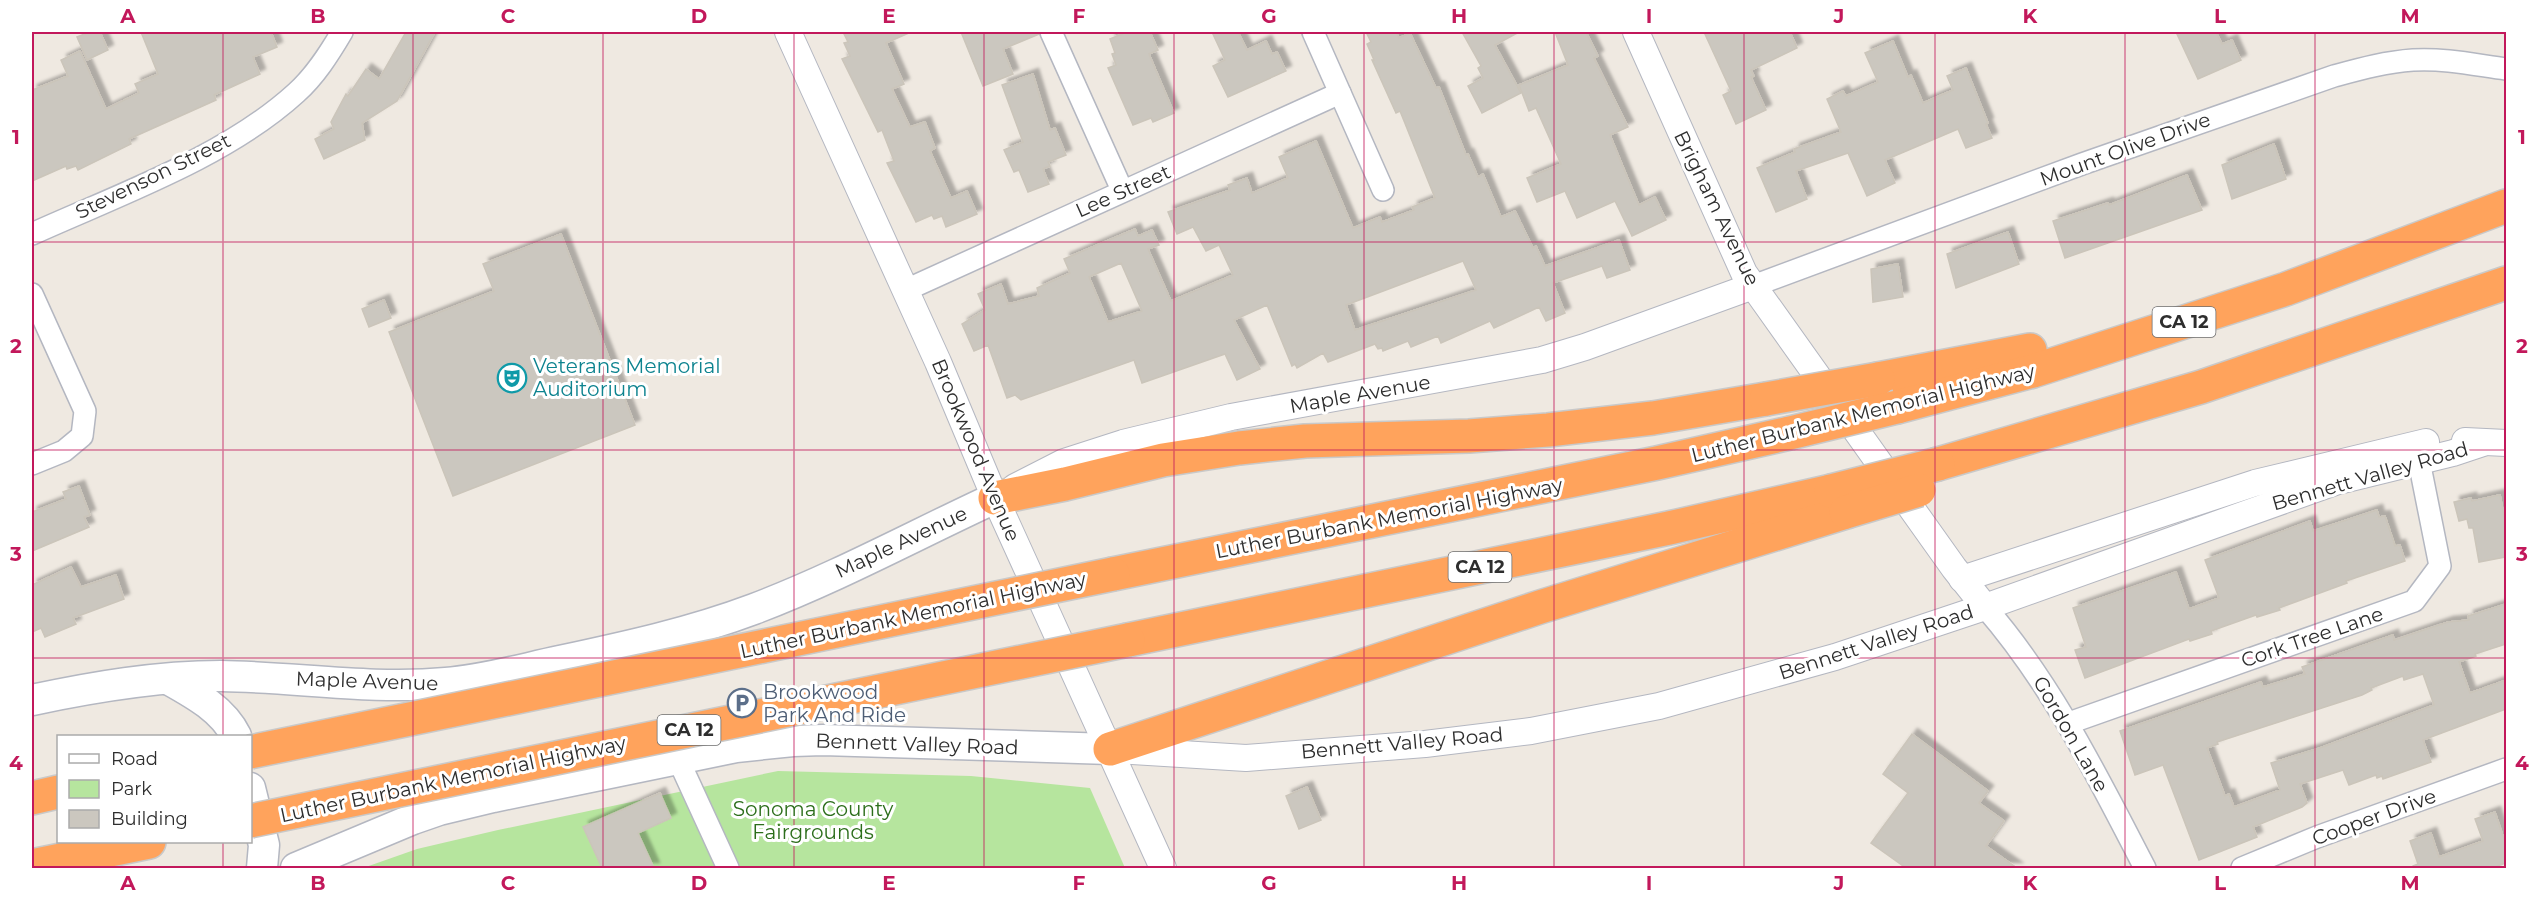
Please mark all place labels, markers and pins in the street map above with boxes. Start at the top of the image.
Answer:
place label: Veterans Memorial Auditorium [533,354,721,401]
theatre icon: Veterans Memorial Auditorium [496,362,528,394]
place label: Brookwood Park And Ride [763,680,906,727]
parking icon: Brookwood Park And Ride [726,687,758,719]

